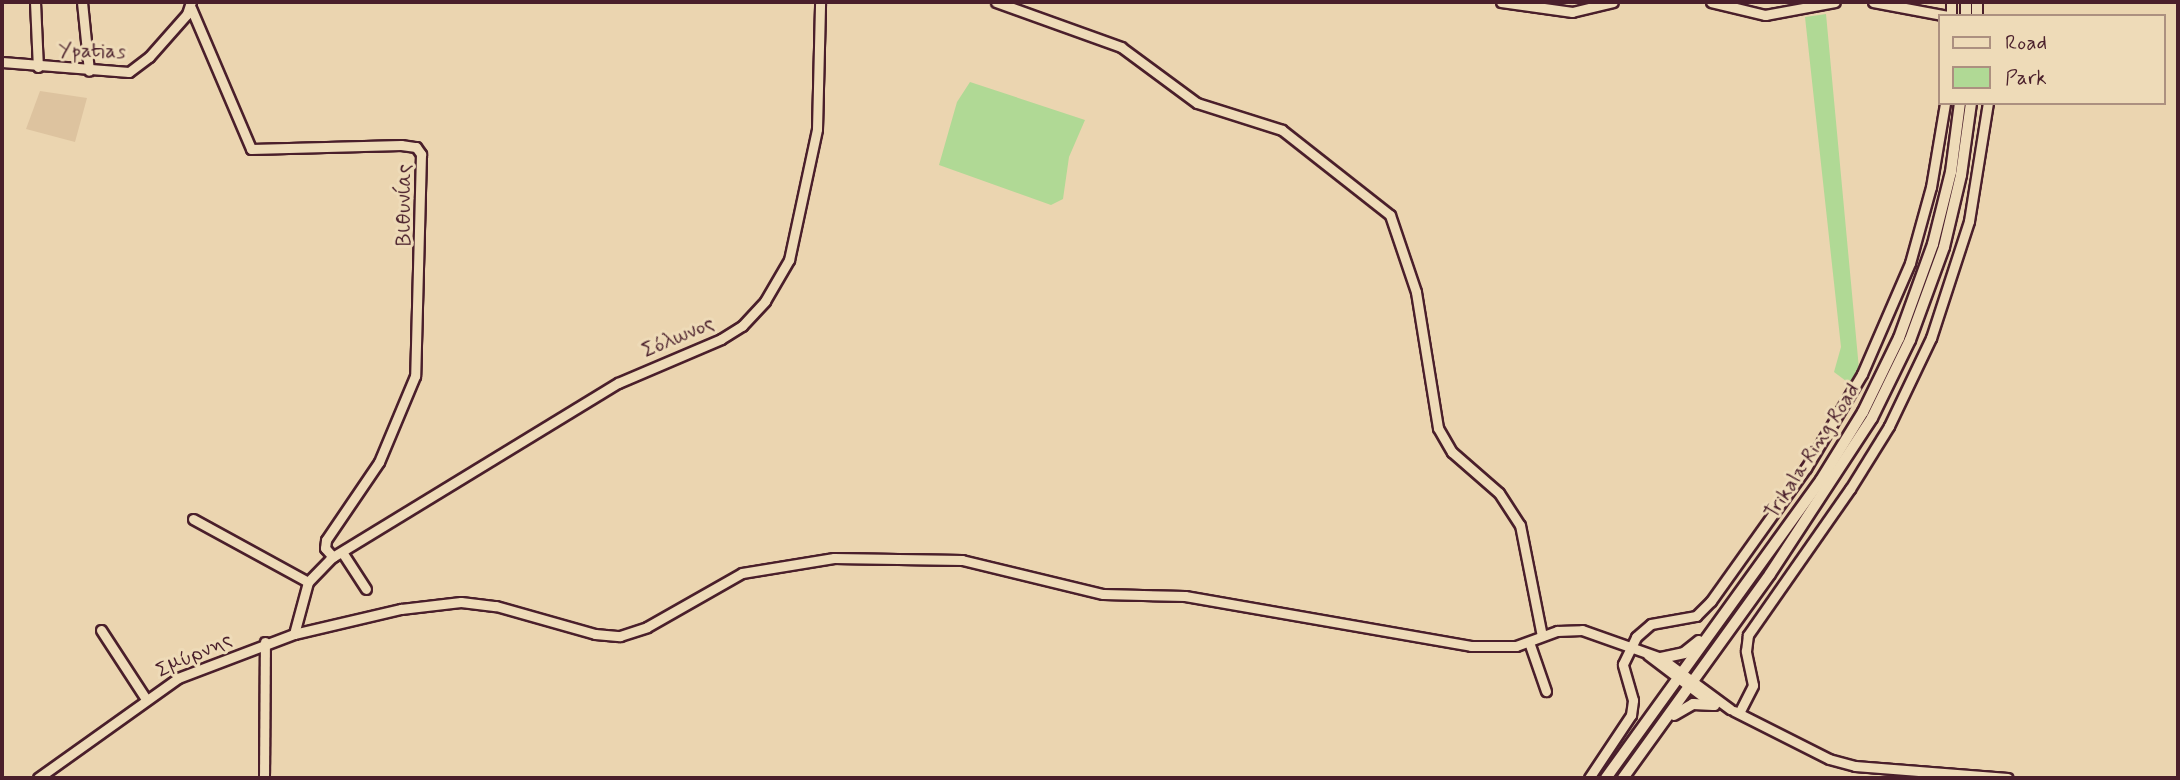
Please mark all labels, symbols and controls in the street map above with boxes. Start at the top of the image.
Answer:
legend [1938,14,2166,105]
text: Road [2005,29,2047,57]
street label: Ypatias [58,38,126,64]
text: Park [2005,64,2047,92]
street label: Βιθυνίας [391,164,417,246]
street label: Σόλωνος [638,311,718,363]
street label: Trikala Ring Road [1760,380,1864,522]
street label: Σμύρνης [152,627,236,683]

